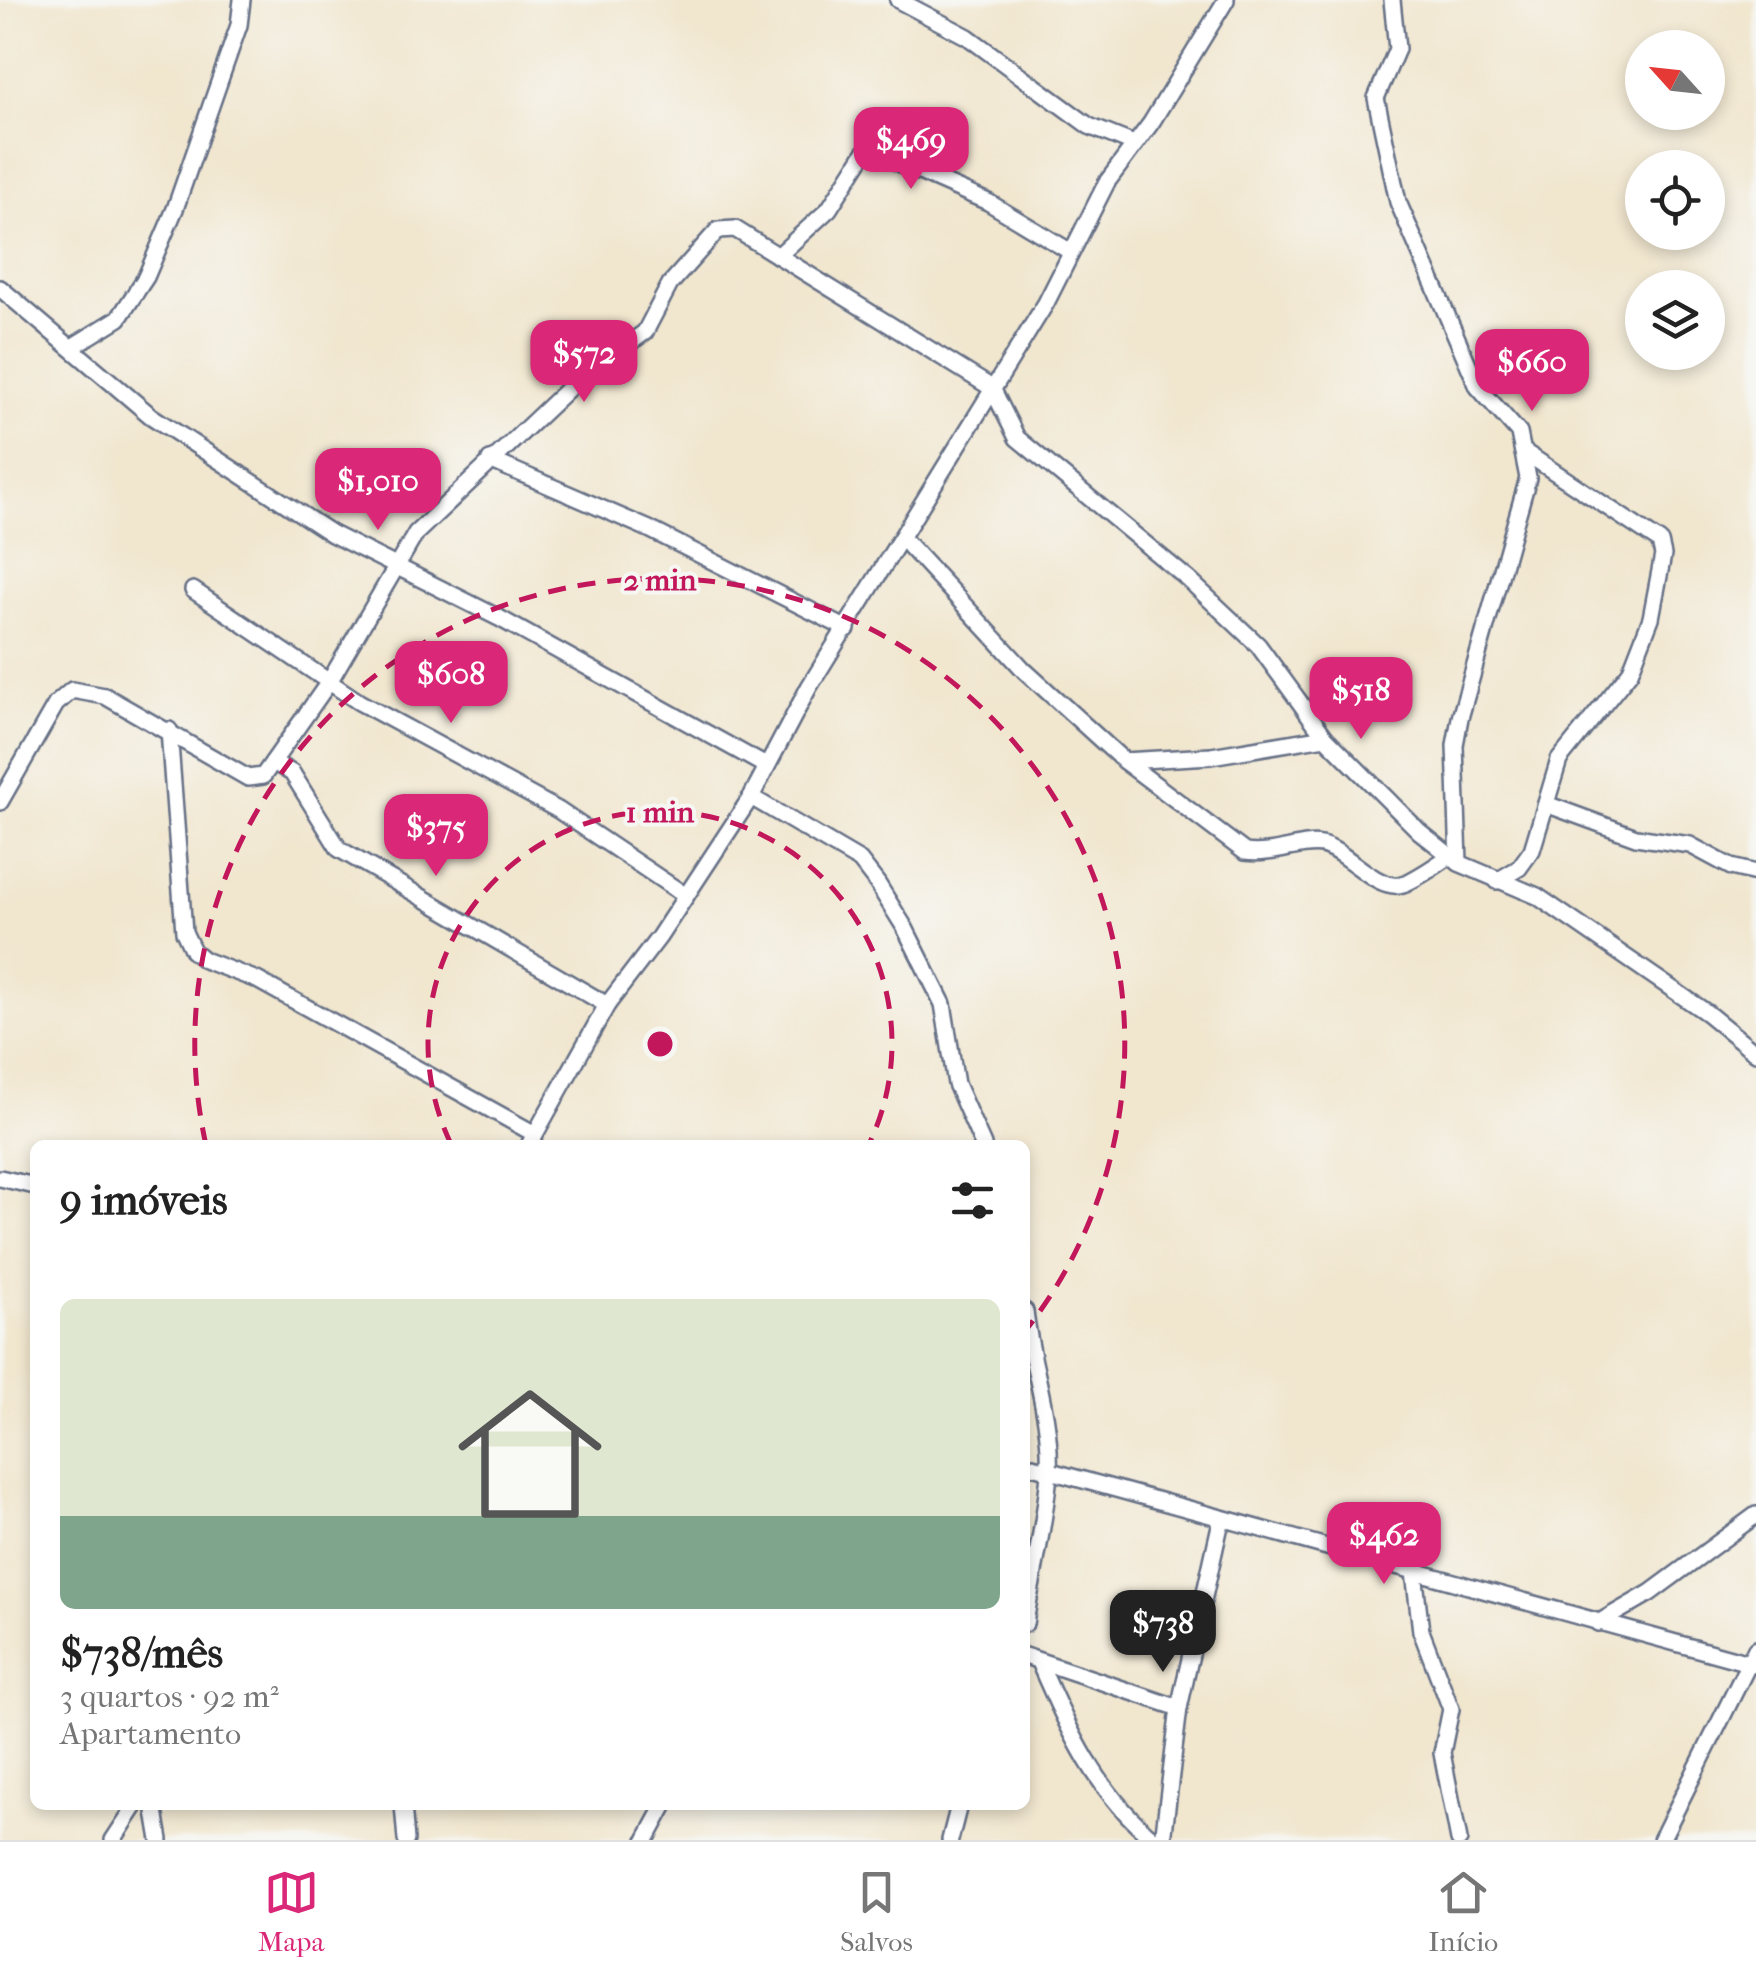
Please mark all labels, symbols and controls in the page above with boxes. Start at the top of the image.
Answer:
north arrow [1625,30,1725,130]
map controls [1625,30,1725,370]
pin: $469 [852,107,970,192]
text: $469 [876,121,946,158]
button: locate [1625,150,1725,250]
button: layers [1625,270,1725,370]
pin: $572 [525,320,643,405]
pin: $660 [1473,329,1591,414]
text: $572 [552,334,616,371]
text: $660 [1497,343,1567,380]
pin: $1,010 [297,448,459,533]
text: $1,010 [337,462,419,499]
text: 2 min [623,563,697,598]
pin: $608 [392,641,510,726]
text: $608 [417,655,485,692]
pin: $518 [1302,657,1420,742]
text: $518 [1332,671,1390,708]
pin: $375 [377,794,495,879]
text: 1 min [626,795,695,830]
text: $375 [406,808,466,845]
centre of rings [642,1026,678,1062]
icon: filters [945,1173,1000,1228]
text: 9 imóveis [60,1176,228,1225]
icon: home [440,1364,620,1544]
pin: $462 [1325,1502,1443,1587]
text: $462 [1349,1516,1419,1553]
pin: $738 [1104,1590,1222,1675]
text: $738 [1132,1604,1194,1641]
text: $738/mês [60,1629,223,1678]
text: 3 quartos · 92 m² [60,1678,279,1715]
text: Apartamento [60,1715,241,1752]
tab: Mapa [258,1865,324,1958]
tab: Salvos [840,1865,913,1958]
tab: Início [1428,1865,1498,1958]

